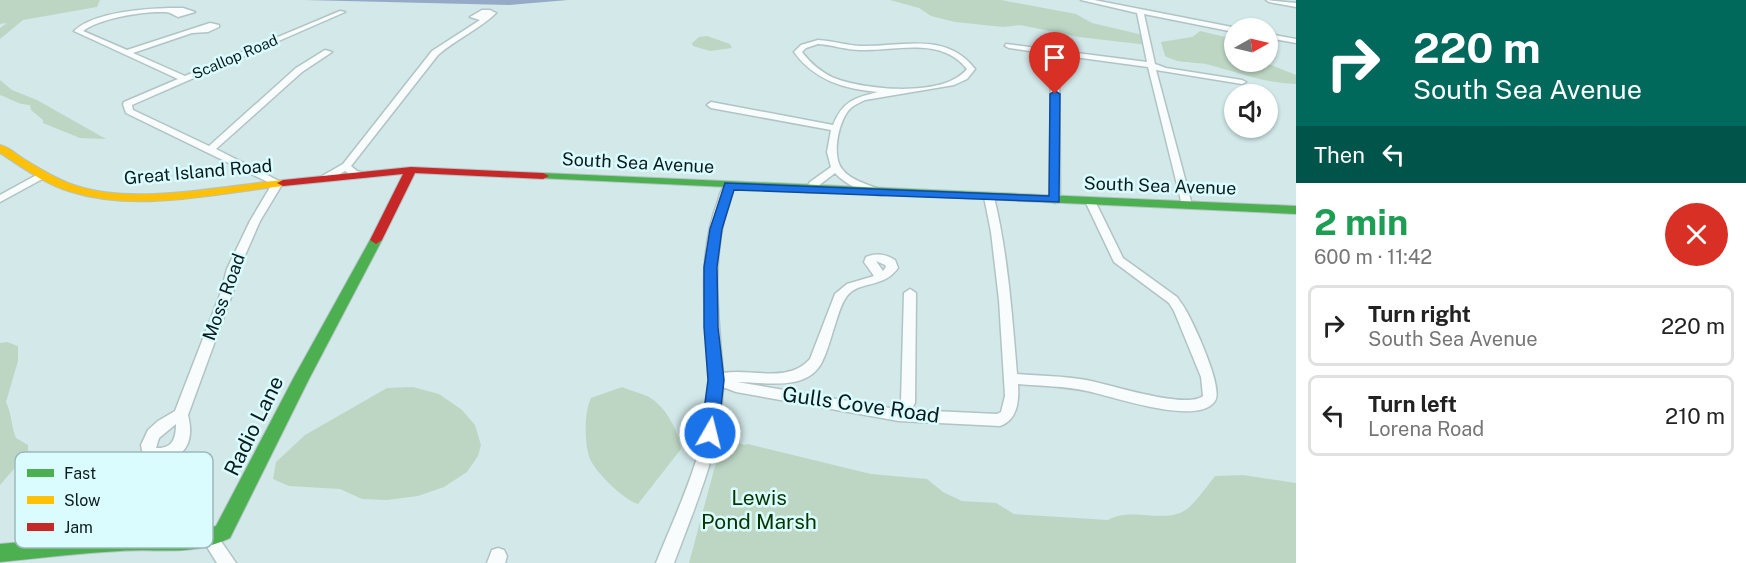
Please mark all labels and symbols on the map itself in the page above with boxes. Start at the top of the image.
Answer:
north arrow [1224,18,1278,72]
street label: Scallop Road [189,31,280,82]
pin [1029,32,1080,94]
street label: South Sea Avenue [561,148,715,177]
street label: Great Island Road [123,155,273,188]
street label: South Sea Avenue [1083,172,1237,199]
street label: Moss Road [198,250,249,343]
street label: Radio Lane [219,372,288,480]
street label: Gulls Cove Road [781,381,941,428]
position arrow [678,401,742,465]
legend [15,452,213,548]
text: Fast [64,464,96,483]
park label: Lewis Pond Marsh [701,485,817,534]
text: Slow [64,491,101,510]
text: Jam [64,518,93,537]

